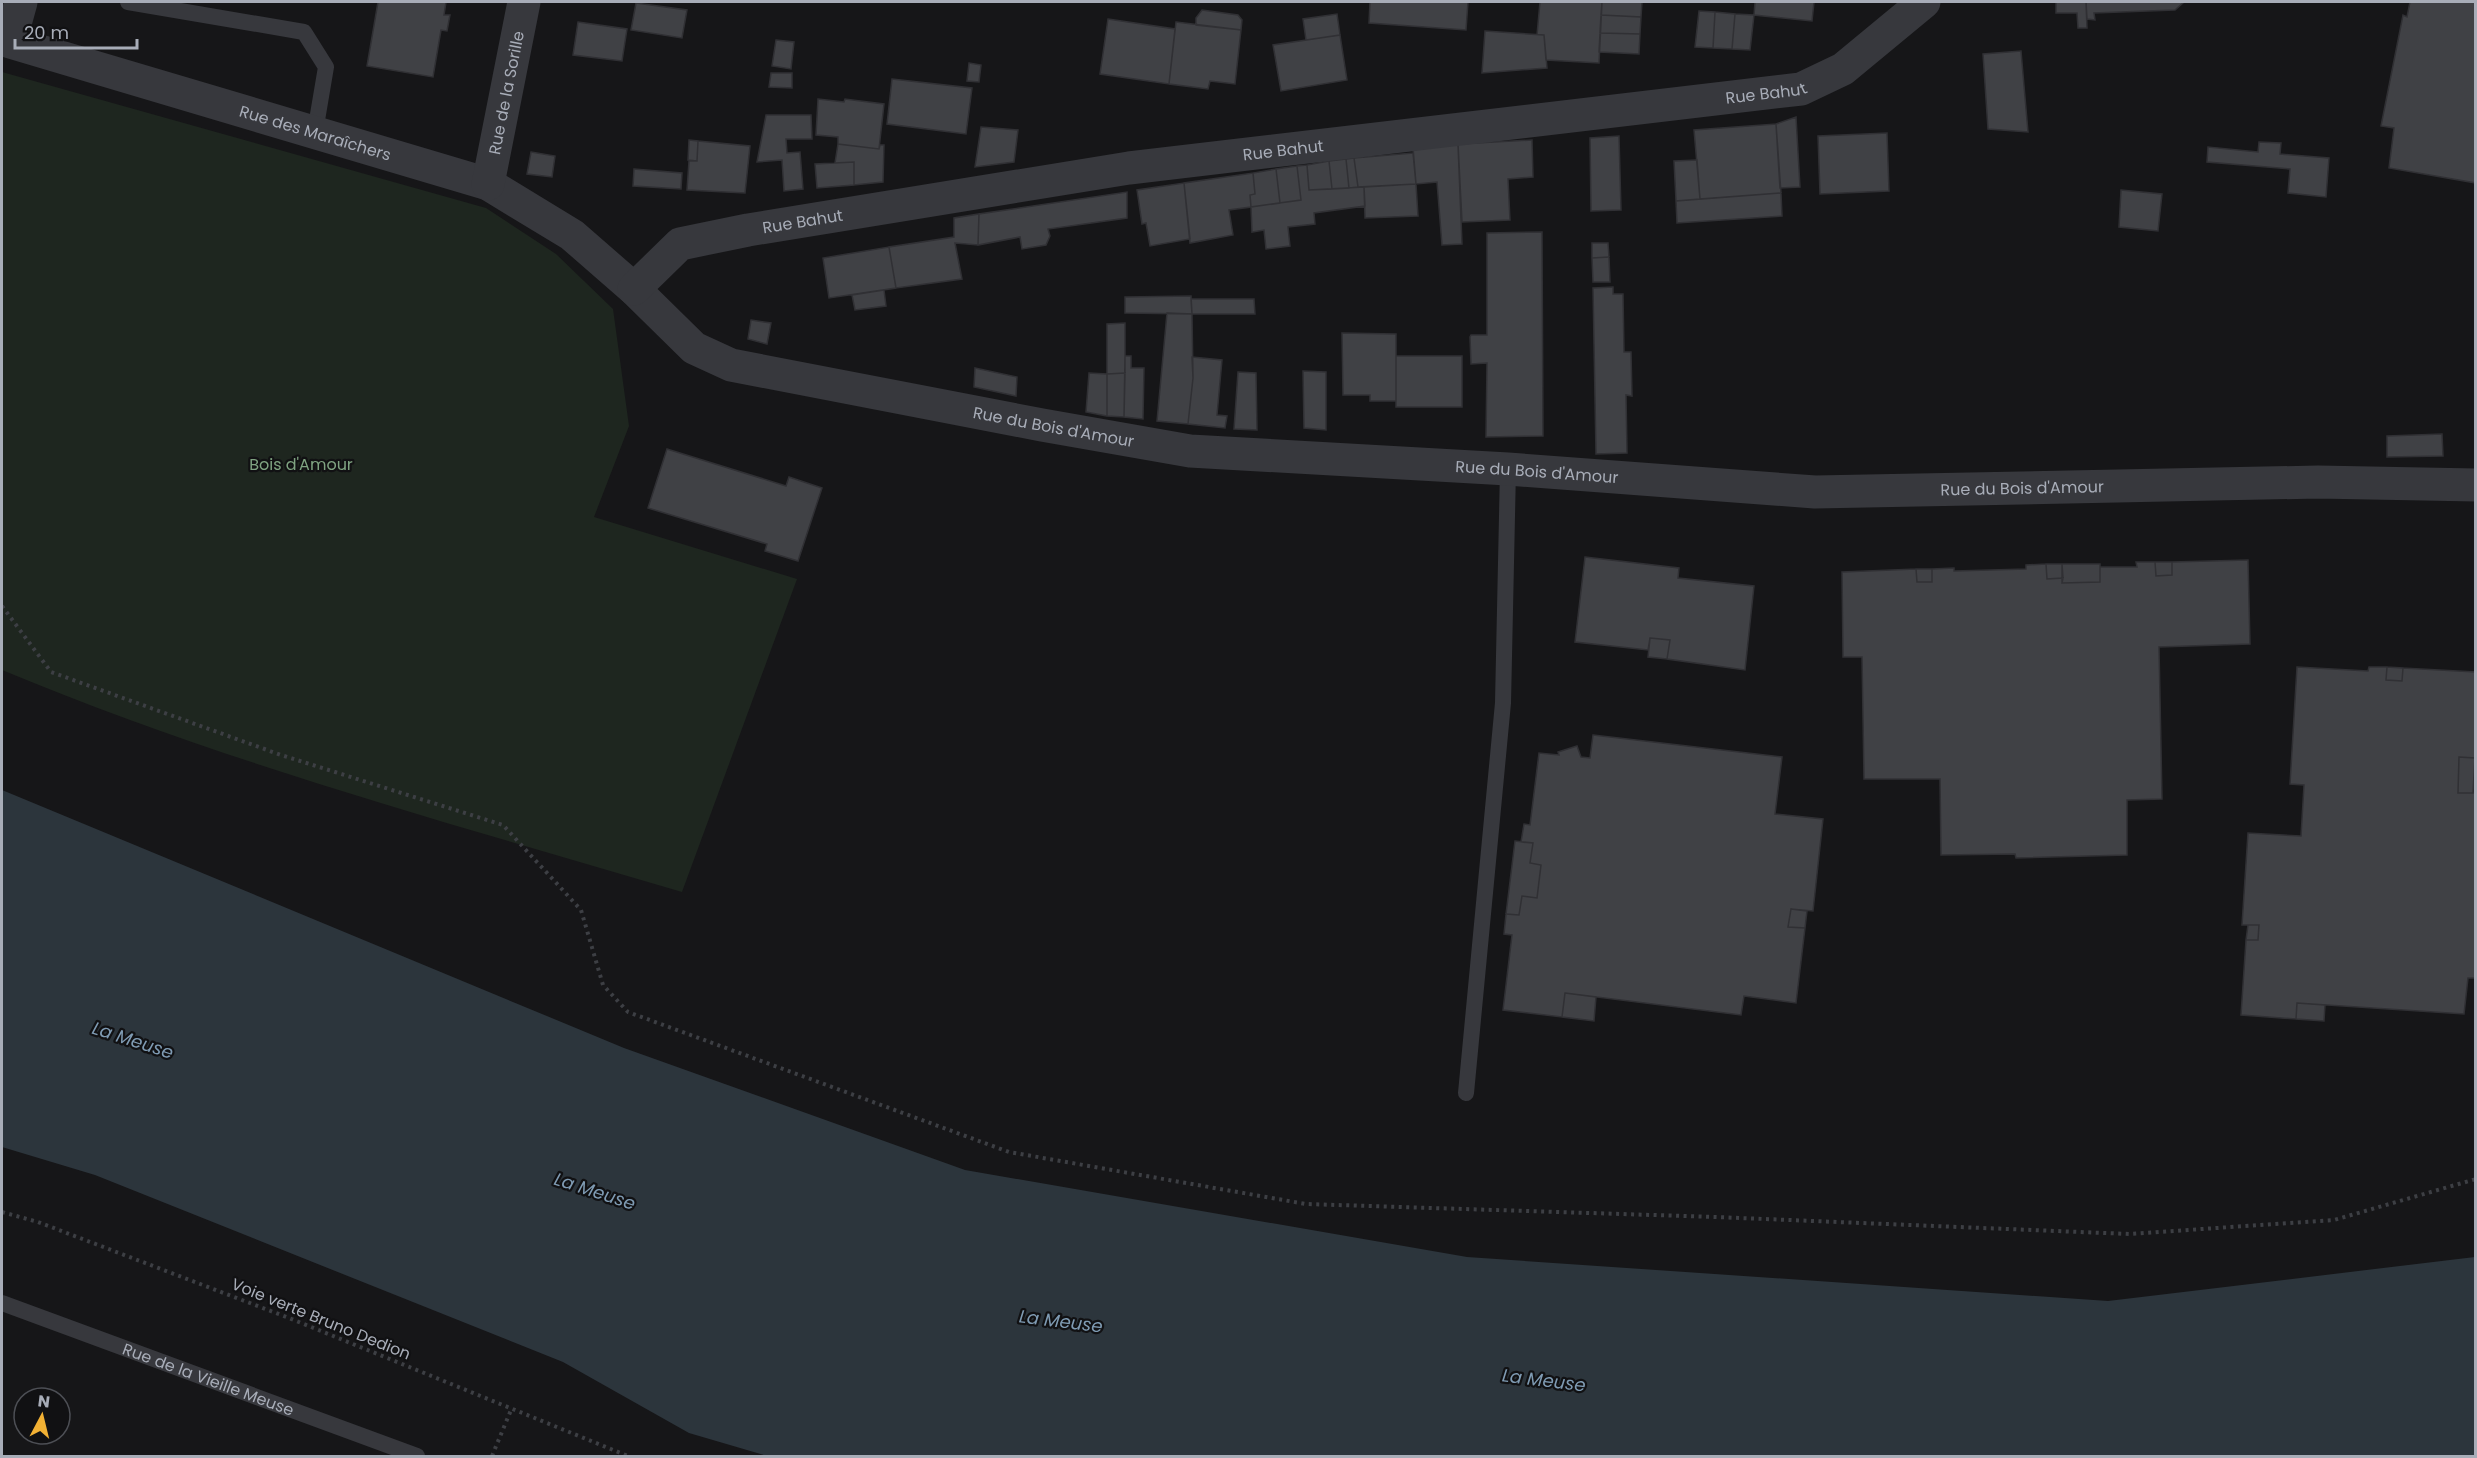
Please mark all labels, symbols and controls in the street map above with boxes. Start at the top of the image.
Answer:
scale bar [15,12,136,50]
text: 20 m [24,20,69,45]
street label: Rue de la Sorille [483,29,530,157]
street label: Rue Bahut [1724,76,1811,109]
street label: Rue des Maraîchers [237,99,394,166]
street label: Rue Bahut [1242,134,1325,166]
street label: Rue Bahut [761,203,845,239]
street label: Rue du Bois d'Amour [971,400,1136,452]
park label: Bois d'Amour [249,453,353,476]
street label: Rue du Bois d'Amour [1455,455,1619,489]
street label: Rue du Bois d'Amour [1940,475,2104,501]
water label: La Meuse [89,1015,177,1065]
water label: La Meuse [551,1166,639,1216]
street label: Voie verte Bruno Dedion [228,1273,414,1365]
water label: La Meuse [1018,1303,1104,1339]
street label: Rue de la Vieille Meuse [119,1337,297,1421]
water label: La Meuse [1501,1362,1587,1398]
north arrow [12,1386,72,1446]
text: N [36,1389,51,1414]

